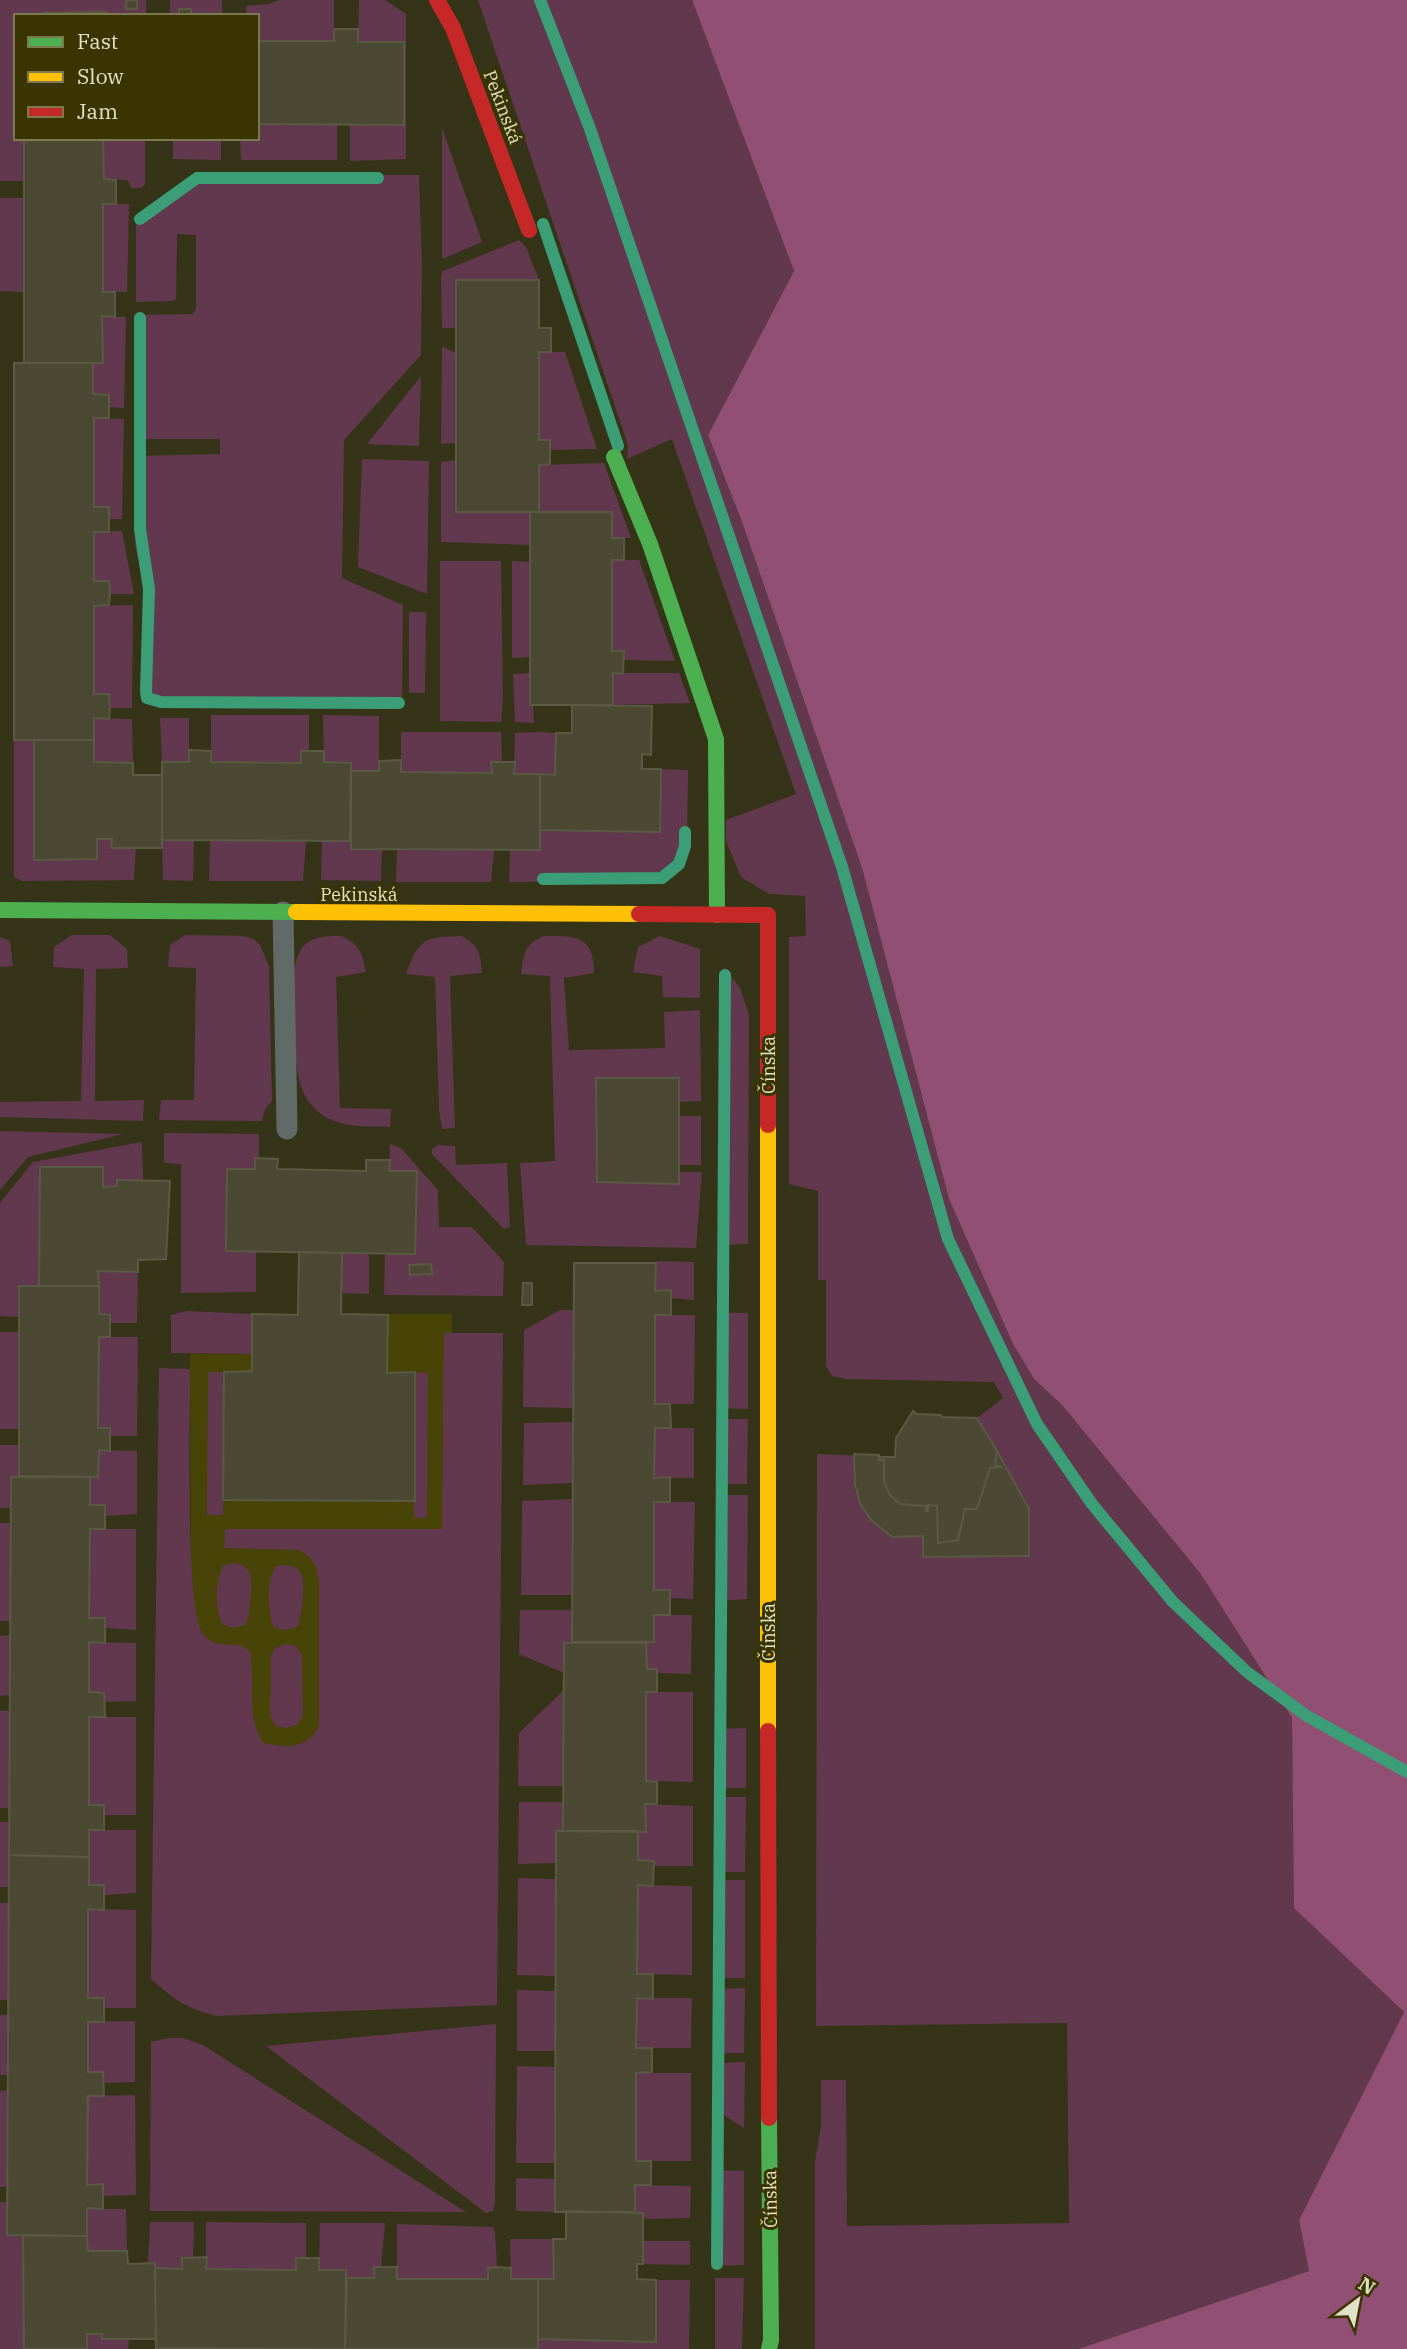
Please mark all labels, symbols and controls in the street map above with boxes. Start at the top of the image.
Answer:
legend [14,14,259,140]
text: Fast [77,27,118,55]
text: Slow [77,62,124,90]
street label: Pekinská [478,67,528,147]
text: Jam [77,97,118,125]
street label: Pekinská [320,883,398,906]
street label: Čínska [756,1036,780,1094]
street label: Čínska [756,1603,780,1661]
street label: Čínska [757,2170,782,2228]
north arrow [1323,2265,1393,2335]
text: N [1354,2271,1380,2300]

